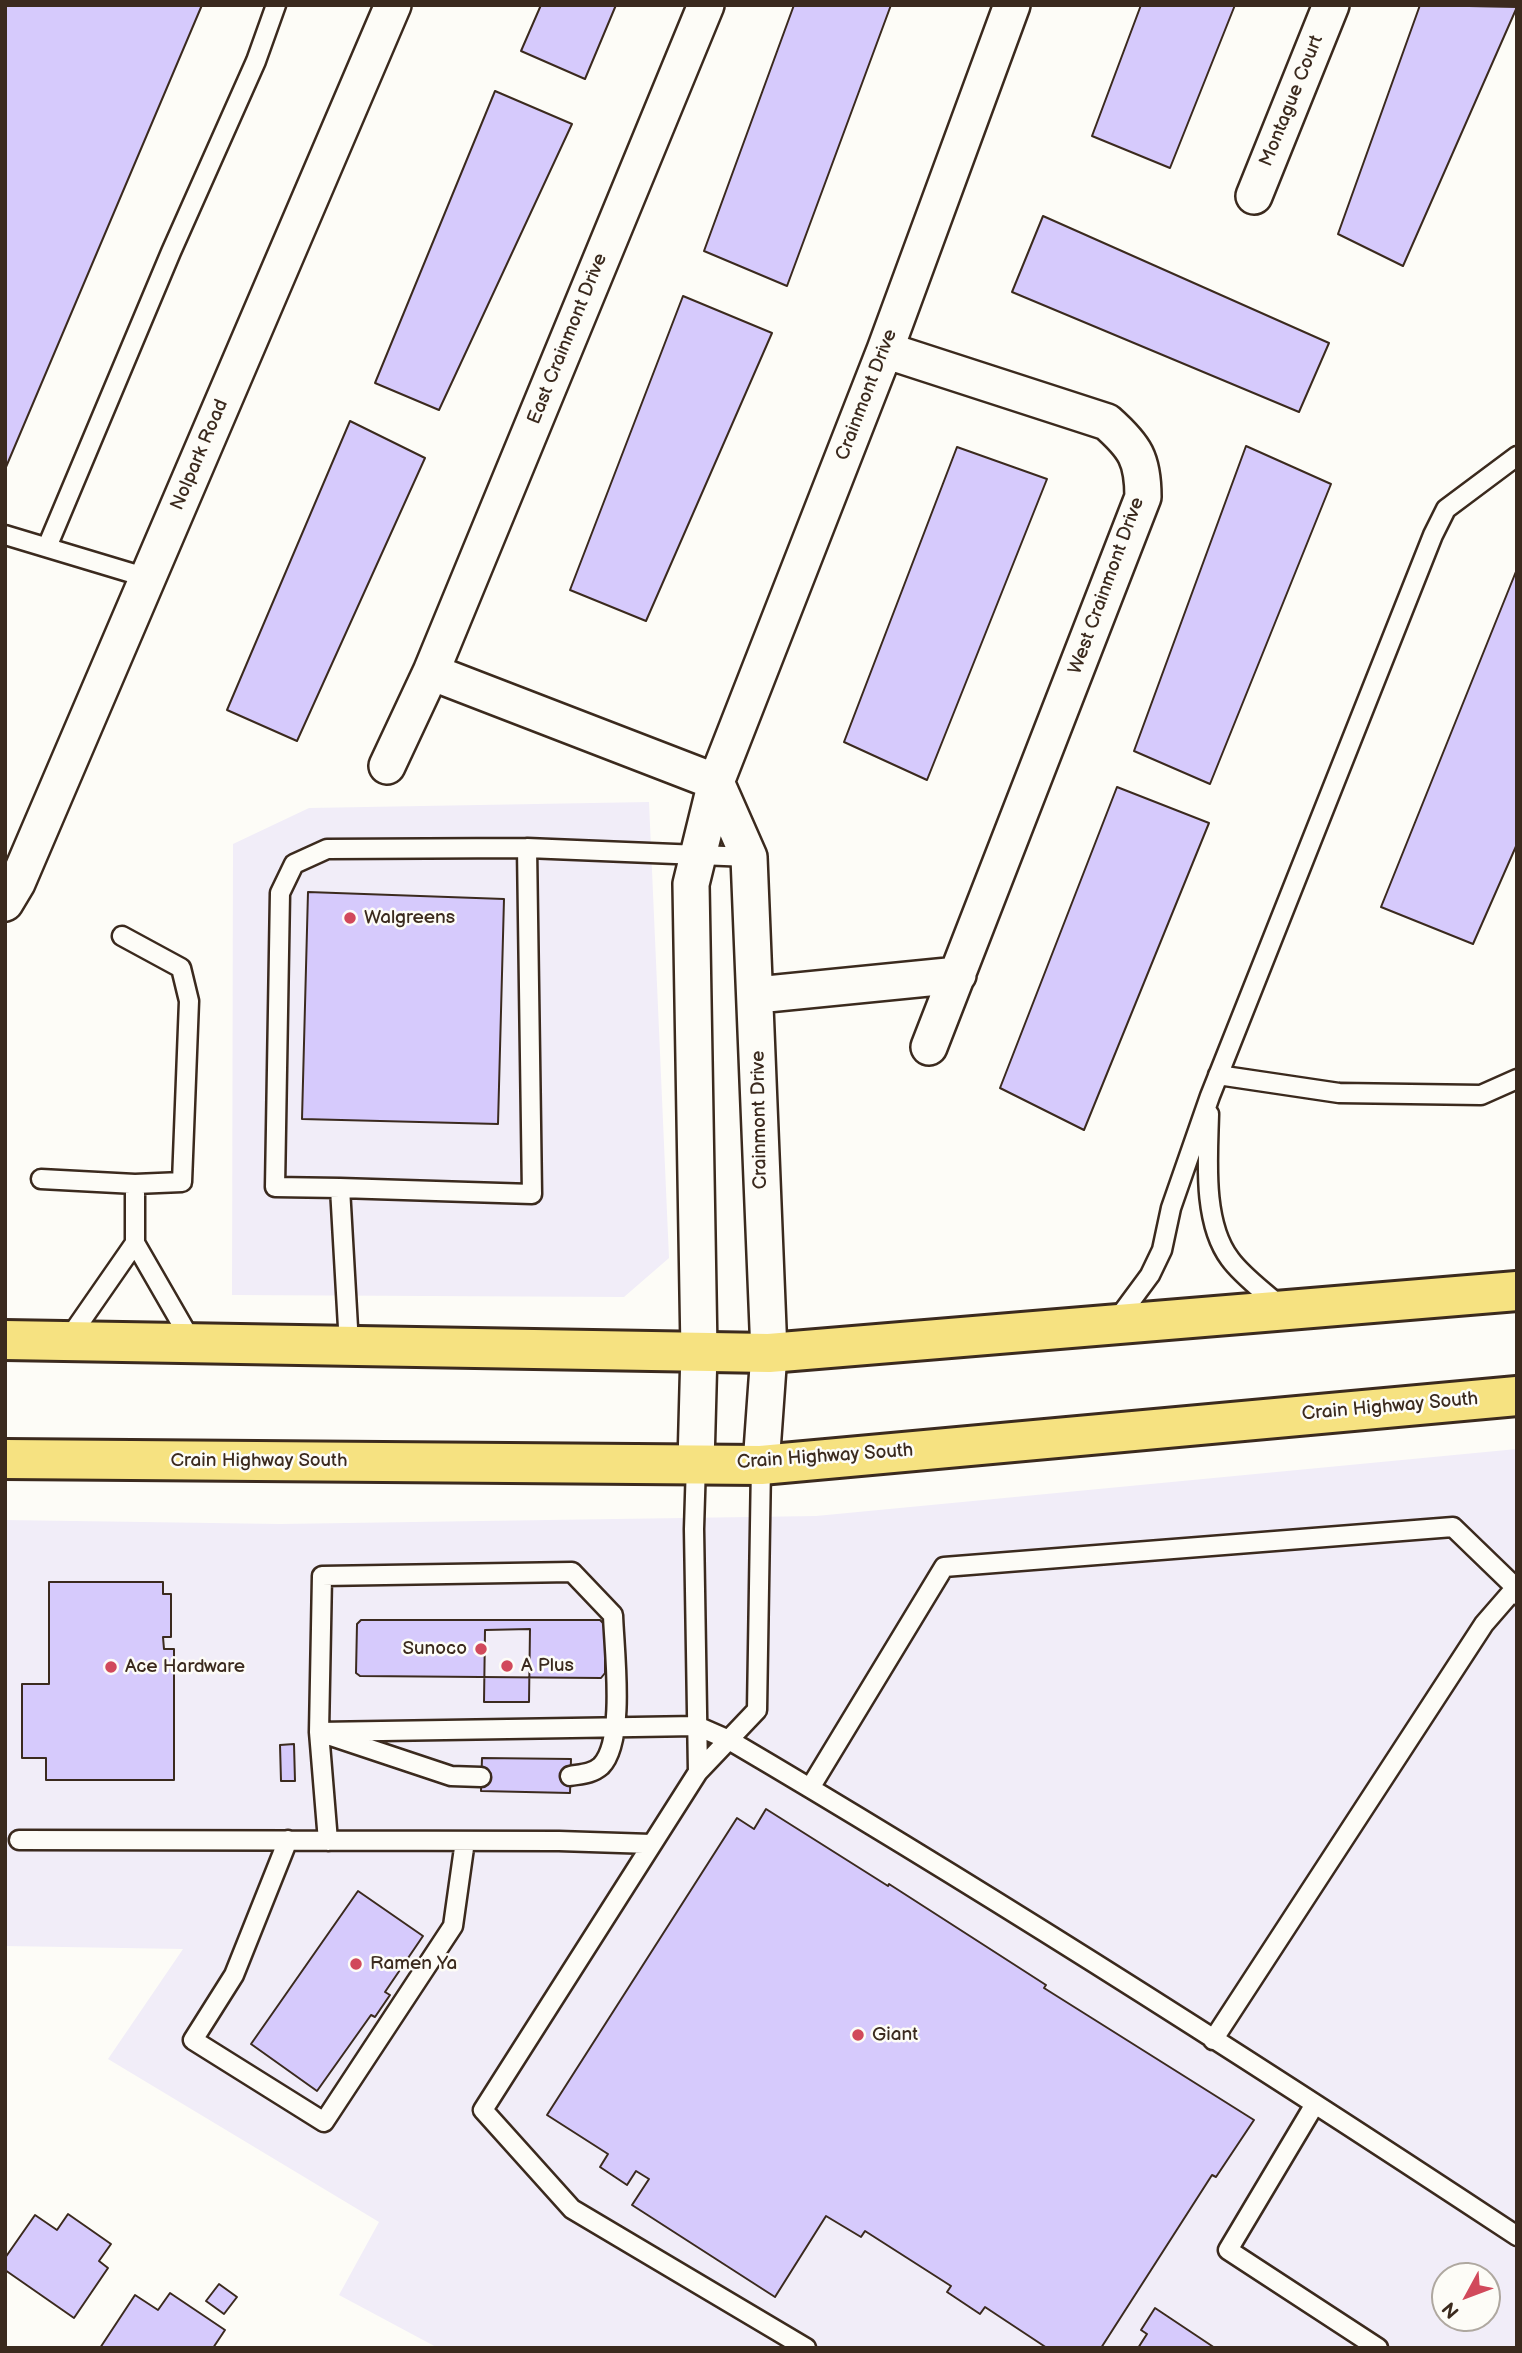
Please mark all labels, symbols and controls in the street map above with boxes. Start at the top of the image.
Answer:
street label: Montague Court [1255,32,1329,170]
street label: East Crainmont Drive [523,250,613,428]
street label: Crainmont Drive [831,326,903,464]
street label: Nolpark Road [166,396,234,514]
street label: West Crainmont Drive [1064,494,1150,678]
place label: Walgreens [364,907,455,929]
marker: Walgreens [342,910,358,926]
street label: Crainmont Drive [747,1050,773,1190]
street label: Crain Highway South [1301,1388,1479,1426]
street label: Crain Highway South [736,1439,914,1475]
street label: Crain Highway South [171,1450,347,1472]
place label: Sunoco [403,1638,467,1660]
marker: Sunoco [473,1641,489,1657]
place label: A Plus [521,1655,574,1677]
place label: Ace Hardware [125,1656,245,1678]
marker: A Plus [499,1658,515,1674]
marker: Ace Hardware [103,1659,119,1675]
place label: Ramen Ya [370,1953,457,1975]
marker: Ramen Ya [348,1956,364,1972]
place label: Giant [872,2024,918,2046]
marker: Giant [850,2027,866,2043]
north arrow [1431,2262,1501,2332]
text: N [1438,2297,1465,2323]

